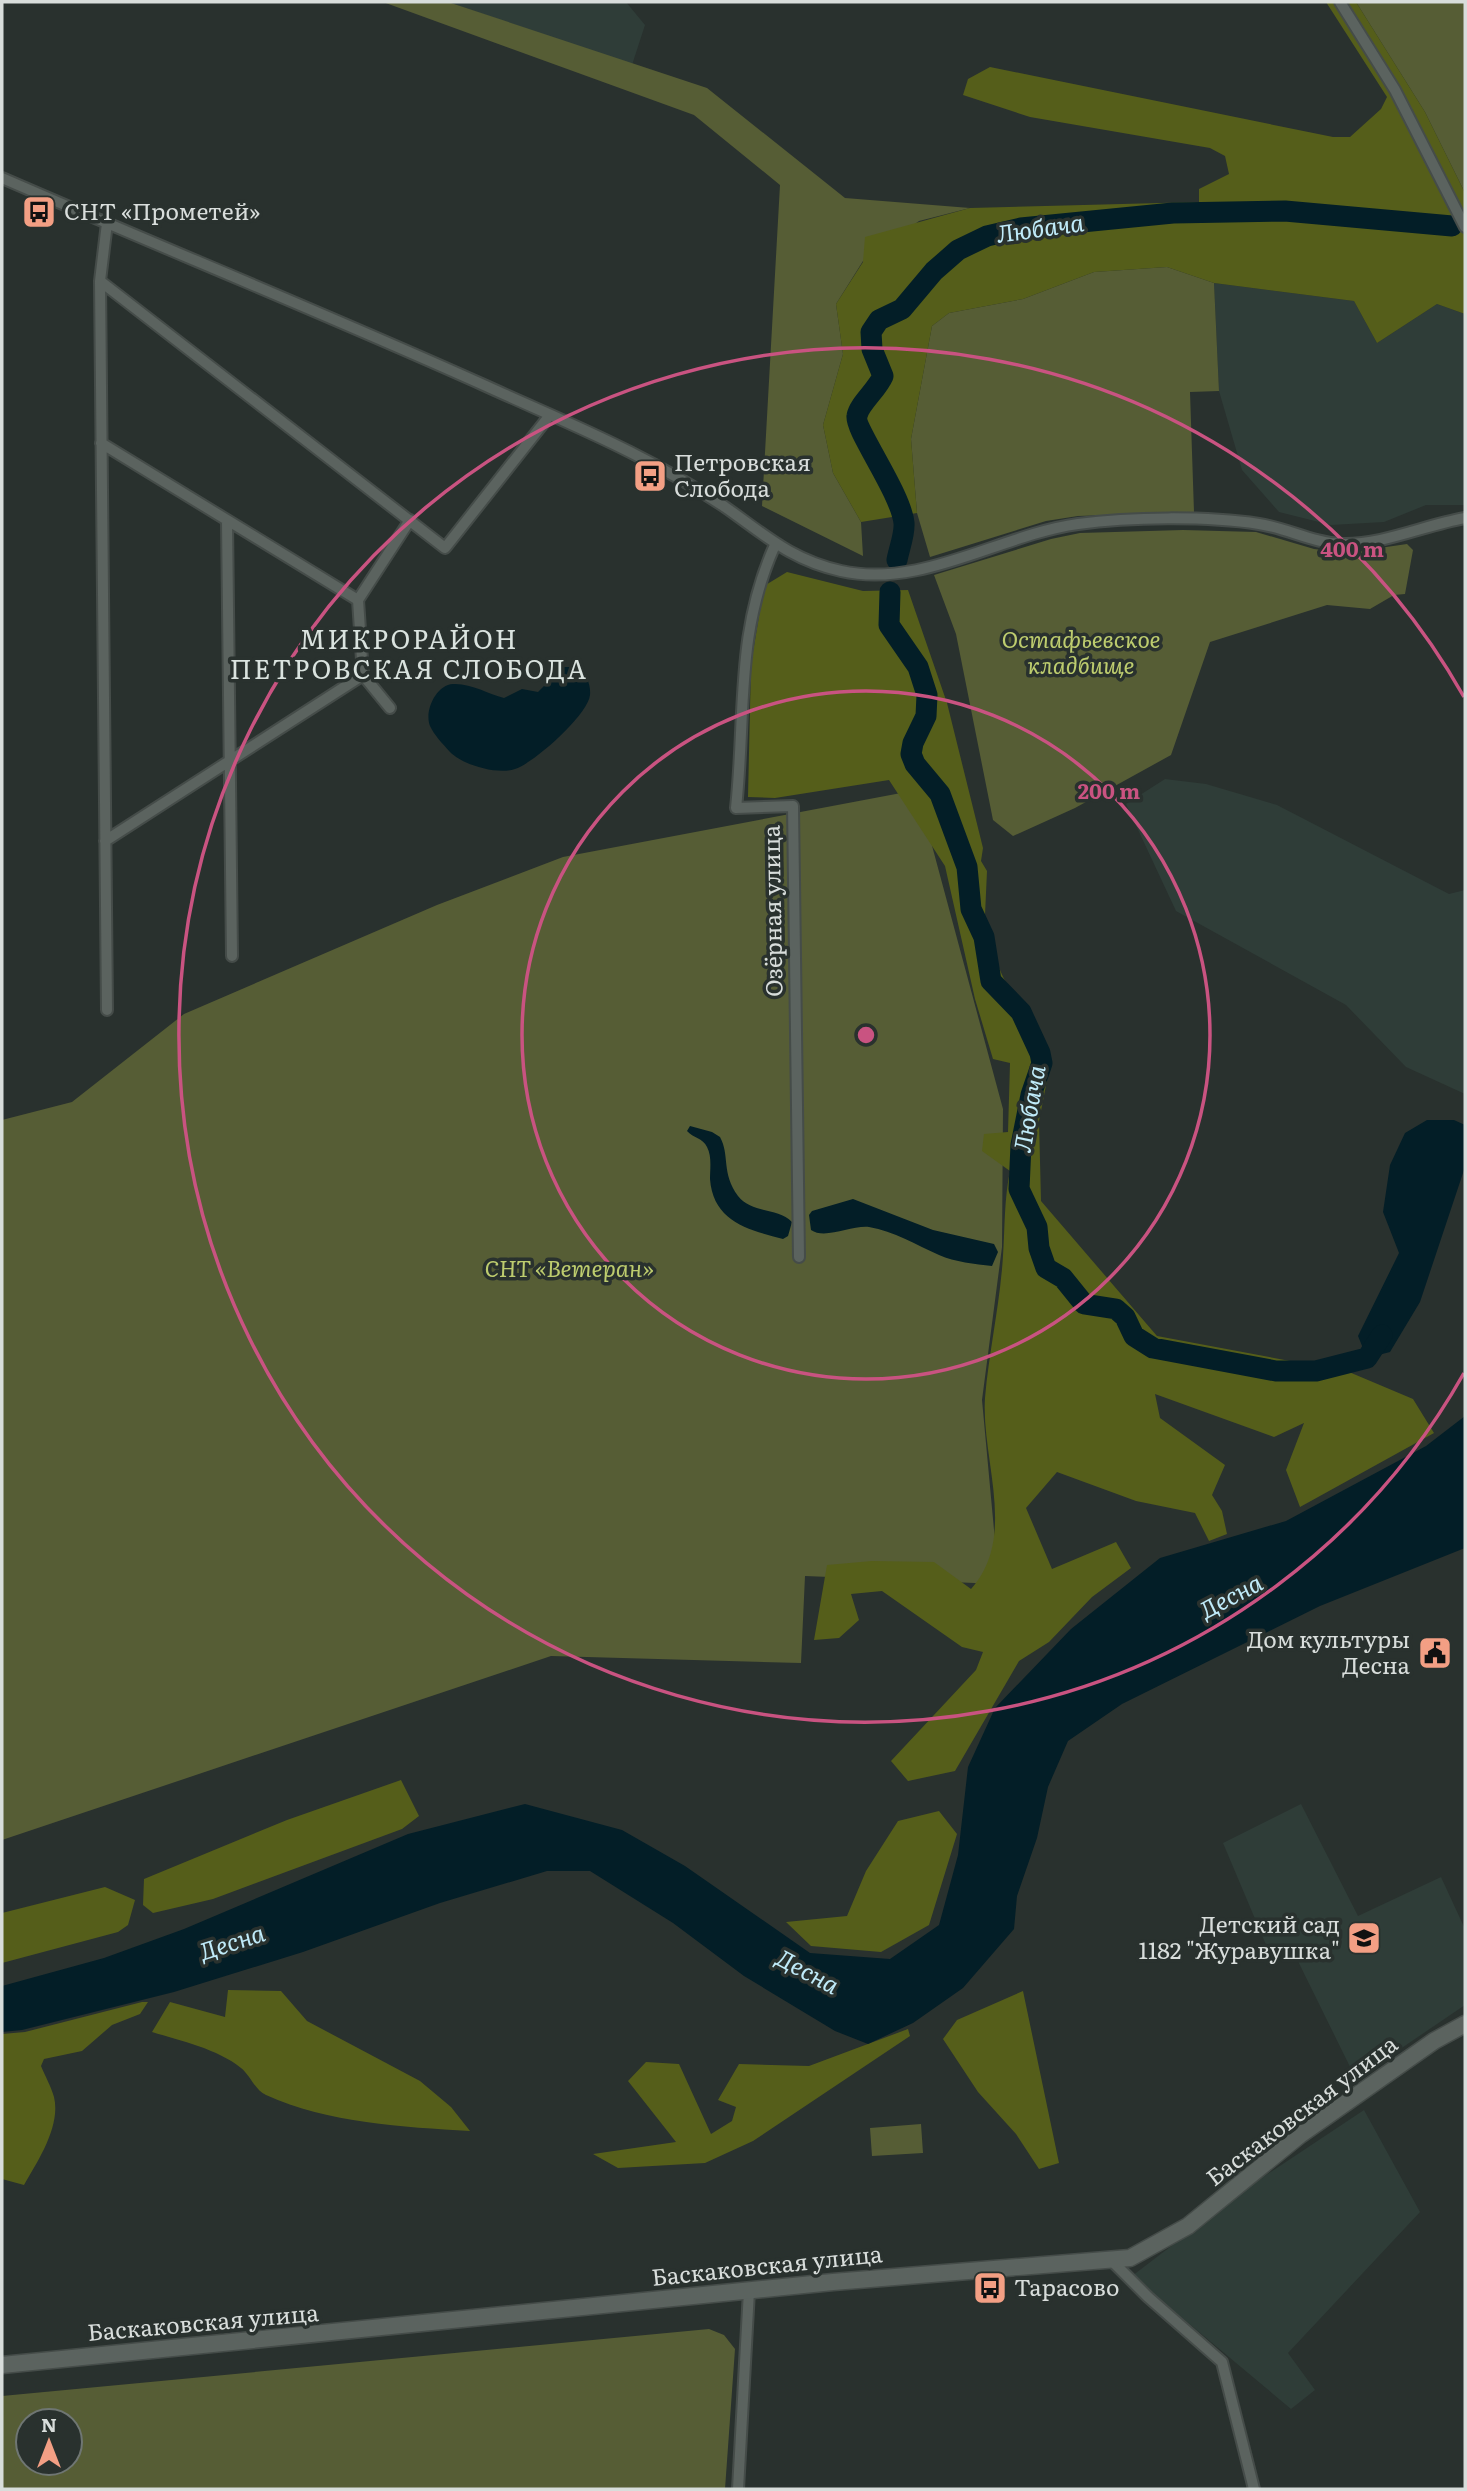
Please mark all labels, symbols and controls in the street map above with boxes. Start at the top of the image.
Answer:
bus stop icon: СНТ «Прометей» [20,193,58,231]
place label: СНТ «Прометей» [64,193,261,227]
water label: Любача [994,203,1086,250]
place label: Петровская Слобода [674,444,811,504]
bus stop icon: Петровская Слобода [631,457,669,495]
text: 400 m [1320,532,1384,563]
district label: МИКРОРАЙОН ПЕТРОВСКАЯ СЛОБОДА [230,618,588,687]
park label: Остафьевское кладбище [1001,621,1161,681]
text: 200 m [1078,774,1140,805]
street label: Озёрная улица [752,824,789,997]
centre of rings [854,1023,878,1047]
water label: Любача [1003,1062,1052,1155]
park label: СНТ «Ветеран» [484,1250,654,1284]
water label: Десна [1192,1563,1268,1626]
place label: Дом культуры Десна [1247,1621,1411,1681]
public building icon: Дом культуры Десна [1416,1634,1454,1672]
place label: Детский сад 1182 "Журавушка" [1139,1906,1340,1966]
water label: Десна [194,1913,269,1968]
school or university icon: Детский сад 1182 "Журавушка" [1345,1919,1383,1957]
water label: Десна [770,1938,846,2001]
street label: Баскаковская улица [1198,2026,1404,2193]
street label: Баскаковская улица [650,2235,885,2293]
bus stop icon: Тарасово [971,2269,1009,2307]
place label: Тарасово [1014,2269,1119,2303]
street label: Баскаковская улица [86,2294,320,2348]
north arrow [14,2407,84,2477]
text: N [41,2410,57,2438]

